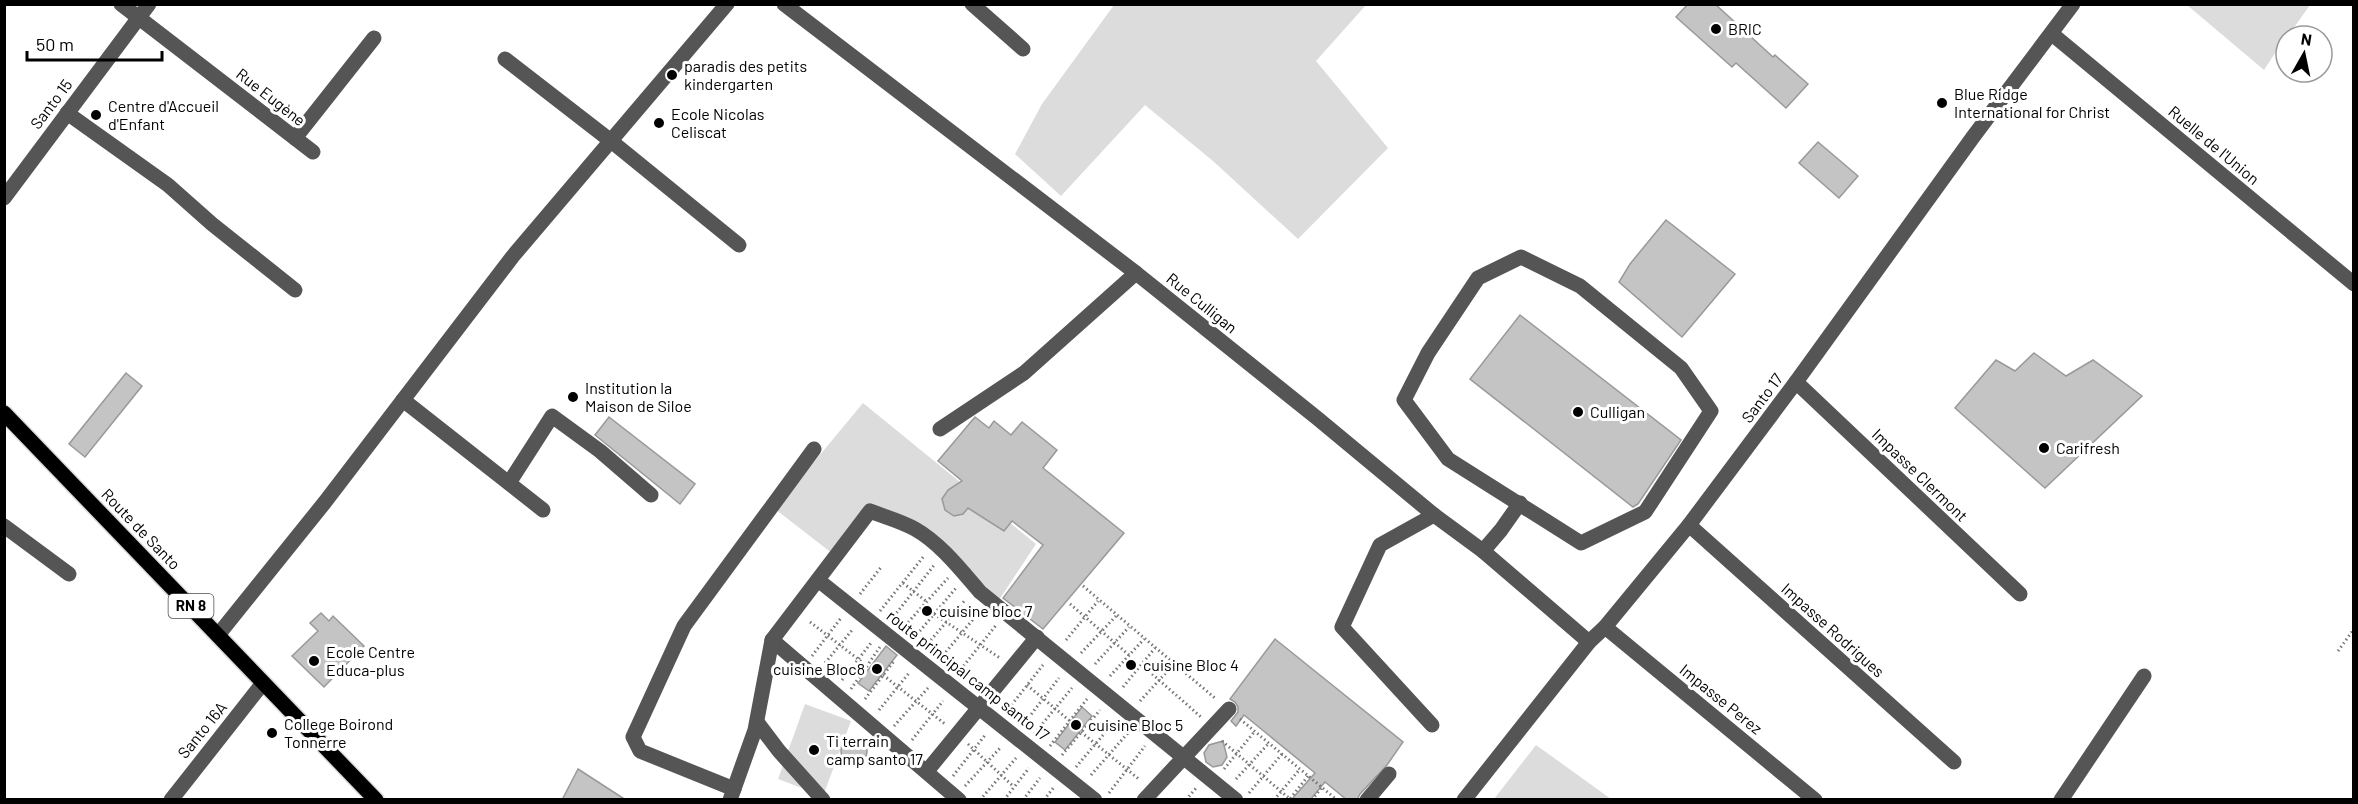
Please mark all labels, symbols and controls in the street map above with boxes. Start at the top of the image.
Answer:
place label: BRIC [1728,19,1762,38]
marker: BRIC [1709,22,1723,36]
scale bar [27,24,162,62]
north arrow [2274,24,2334,84]
text: N [2300,28,2313,49]
text: 50 m [36,33,74,55]
place label: paradis des petits kindergarten [684,56,807,93]
street label: Rue Eugène [233,64,310,129]
marker: paradis des petits kindergarten [665,68,679,82]
street label: Santo 15 [26,75,75,132]
place label: Blue Ridge International for Christ [1954,84,2110,121]
place label: Centre d'Accueil d'Enfant [108,96,219,133]
marker: Blue Ridge International for Christ [1935,96,1949,110]
street label: Ruelle de l'Union [2165,101,2264,188]
place label: Ecole Nicolas Celiscat [671,104,765,141]
marker: Centre d'Accueil d'Enfant [89,108,103,122]
marker: Ecole Nicolas Celiscat [652,116,666,130]
street label: Rue Culligan [1163,268,1241,337]
street label: Santo 17 [1737,369,1787,426]
place label: Institution la Maison de Siloe [585,378,692,415]
marker: Institution la Maison de Siloe [566,390,580,404]
place label: Culligan [1590,402,1645,421]
marker: Culligan [1571,405,1585,419]
street label: Impasse Clermont [1869,424,1972,525]
place label: Carifresh [2056,438,2120,457]
marker: Carifresh [2037,441,2051,455]
street label: Route de Santo [98,484,185,573]
street label: Impasse Rodrigues [1778,579,1889,681]
road number: RN 8 [168,594,213,618]
place label: cuisine bloc 7 [939,601,1033,620]
marker: cuisine bloc 7 [920,604,934,618]
street label: route principal camp santo 17 [883,605,1054,744]
place label: Ecole Centre Educa-plus [326,642,415,679]
marker: Ecole Centre Educa-plus [307,654,321,668]
place label: cuisine Bloc 4 [1143,655,1239,674]
marker: cuisine Bloc 4 [1124,658,1138,672]
place label: cuisine Bloc8 [773,659,865,678]
street label: Impasse Perez [1676,660,1766,738]
marker: cuisine Bloc8 [870,662,884,676]
street label: Santo 16A [173,697,230,762]
place label: College Boirond Tonnerre [284,714,393,751]
place label: cuisine Bloc 5 [1088,715,1183,734]
marker: cuisine Bloc 5 [1069,718,1083,732]
marker: College Boirond Tonnerre [265,726,279,740]
place label: Ti terrain camp santo 17 [826,731,923,768]
marker: Ti terrain camp santo 17 [807,743,821,757]

